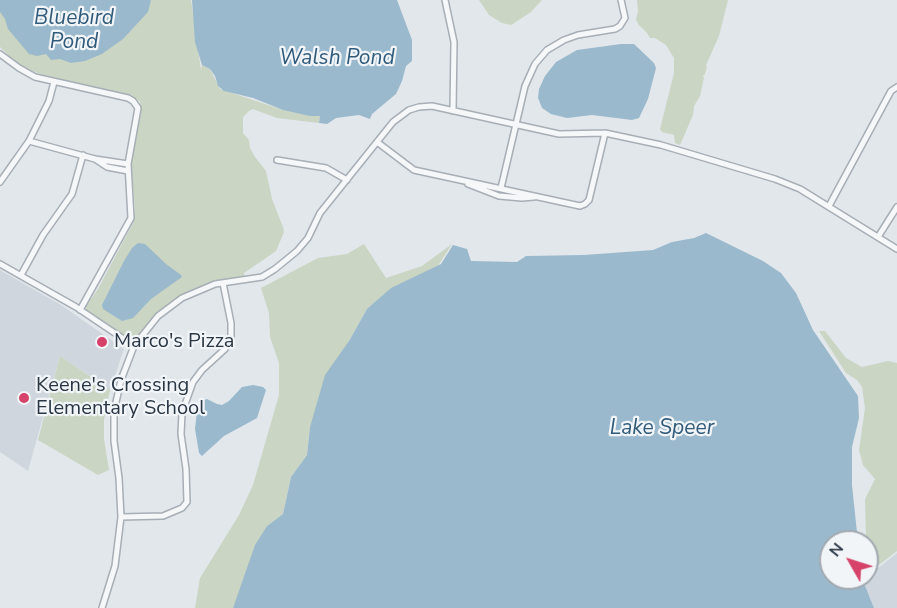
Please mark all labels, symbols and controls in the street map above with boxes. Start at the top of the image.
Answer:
water label: Bluebird Pond [34,6,114,56]
water label: Walsh Pond [279,46,395,72]
place label: Marco's Pizza [114,330,234,354]
marker: Marco's Pizza [95,335,109,349]
place label: Keene's Crossing Elementary School [36,374,205,421]
marker: Keene's Crossing Elementary School [17,391,31,405]
water label: Lake Speer [610,416,714,442]
north arrow [819,530,879,590]
text: N [824,538,849,562]

